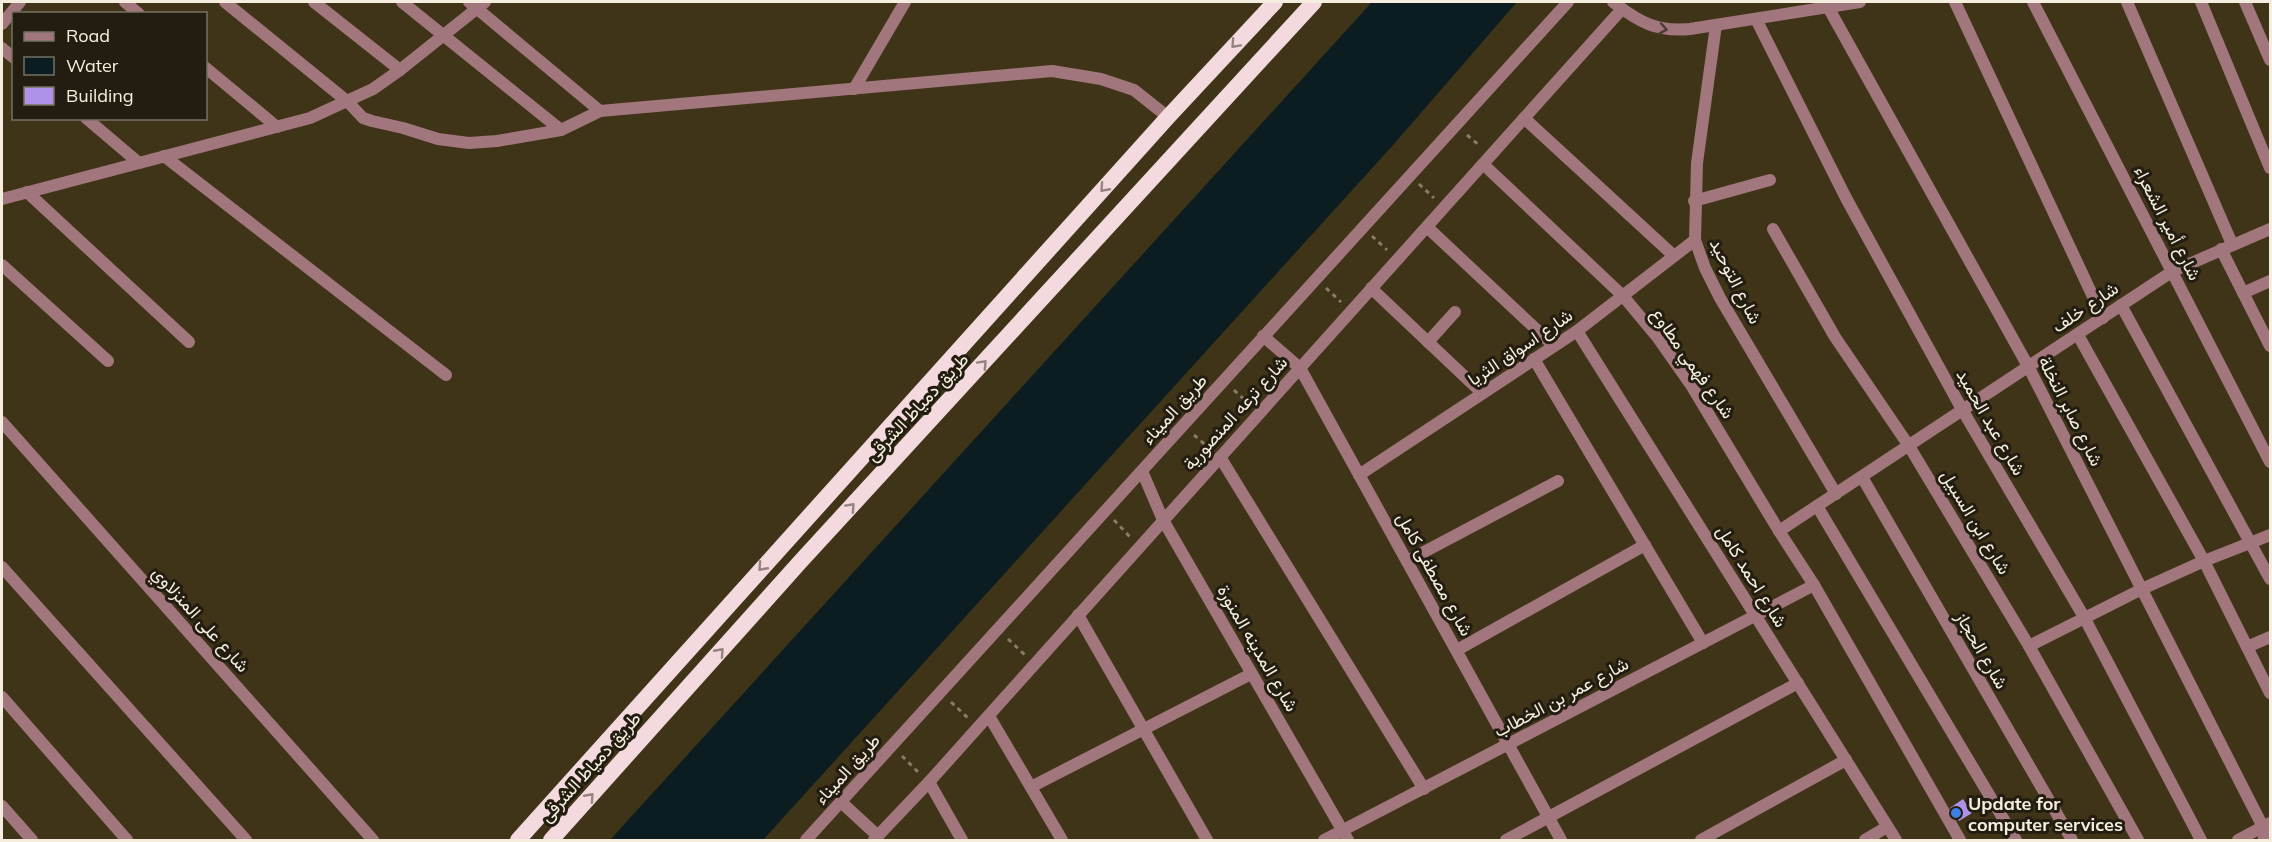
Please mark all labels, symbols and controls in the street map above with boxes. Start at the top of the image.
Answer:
legend [12,12,207,120]
one-way arrow [1659,22,1668,34]
text: Road [66,24,110,47]
one-way arrow [1231,38,1242,48]
text: Water [66,54,119,77]
text: Building [66,84,134,107]
street label: شارع أمير الشعراء [2128,162,2207,285]
one-way arrow [1100,181,1111,192]
street label: شارع التوحيد [1704,234,1767,328]
street label: شارع خلف [2047,276,2123,338]
street label: شارع اسواق الثريا [1463,303,1577,391]
street label: شارع فهمي مطاوع [1643,303,1740,425]
street label: طريق دمياط الشرقى [861,348,973,466]
street label: شارع ترعه المنصورية [1178,351,1293,476]
street label: شارع صابر النخلة [2033,352,2109,470]
one-way arrow [976,360,987,371]
street label: شارع عبد الحميد [1950,365,2031,480]
street label: طريق الميناء [1136,369,1212,449]
street label: شارع ابن السبيل [1935,465,2016,579]
one-way arrow [844,503,855,514]
street label: شارع مصطفى كامل [1391,508,1478,640]
street label: شارع احمد كامل [1711,521,1793,632]
one-way arrow [758,560,769,571]
street label: شارع على المنزلاوي [144,561,255,679]
street label: شارع المدينه المنورة [1211,580,1304,716]
street label: شارع الحجاز [1949,606,2013,693]
one-way arrow [713,648,724,658]
street label: شارع عمر بن الخطاب [1490,652,1633,743]
street label: طريق دمياط الشرقى [534,707,646,827]
street label: طريق الميناء [809,729,885,809]
place label: Update for computer services [1968,792,2123,836]
one-way arrow [583,793,594,804]
marker: Update for computer services [1949,806,1963,820]

